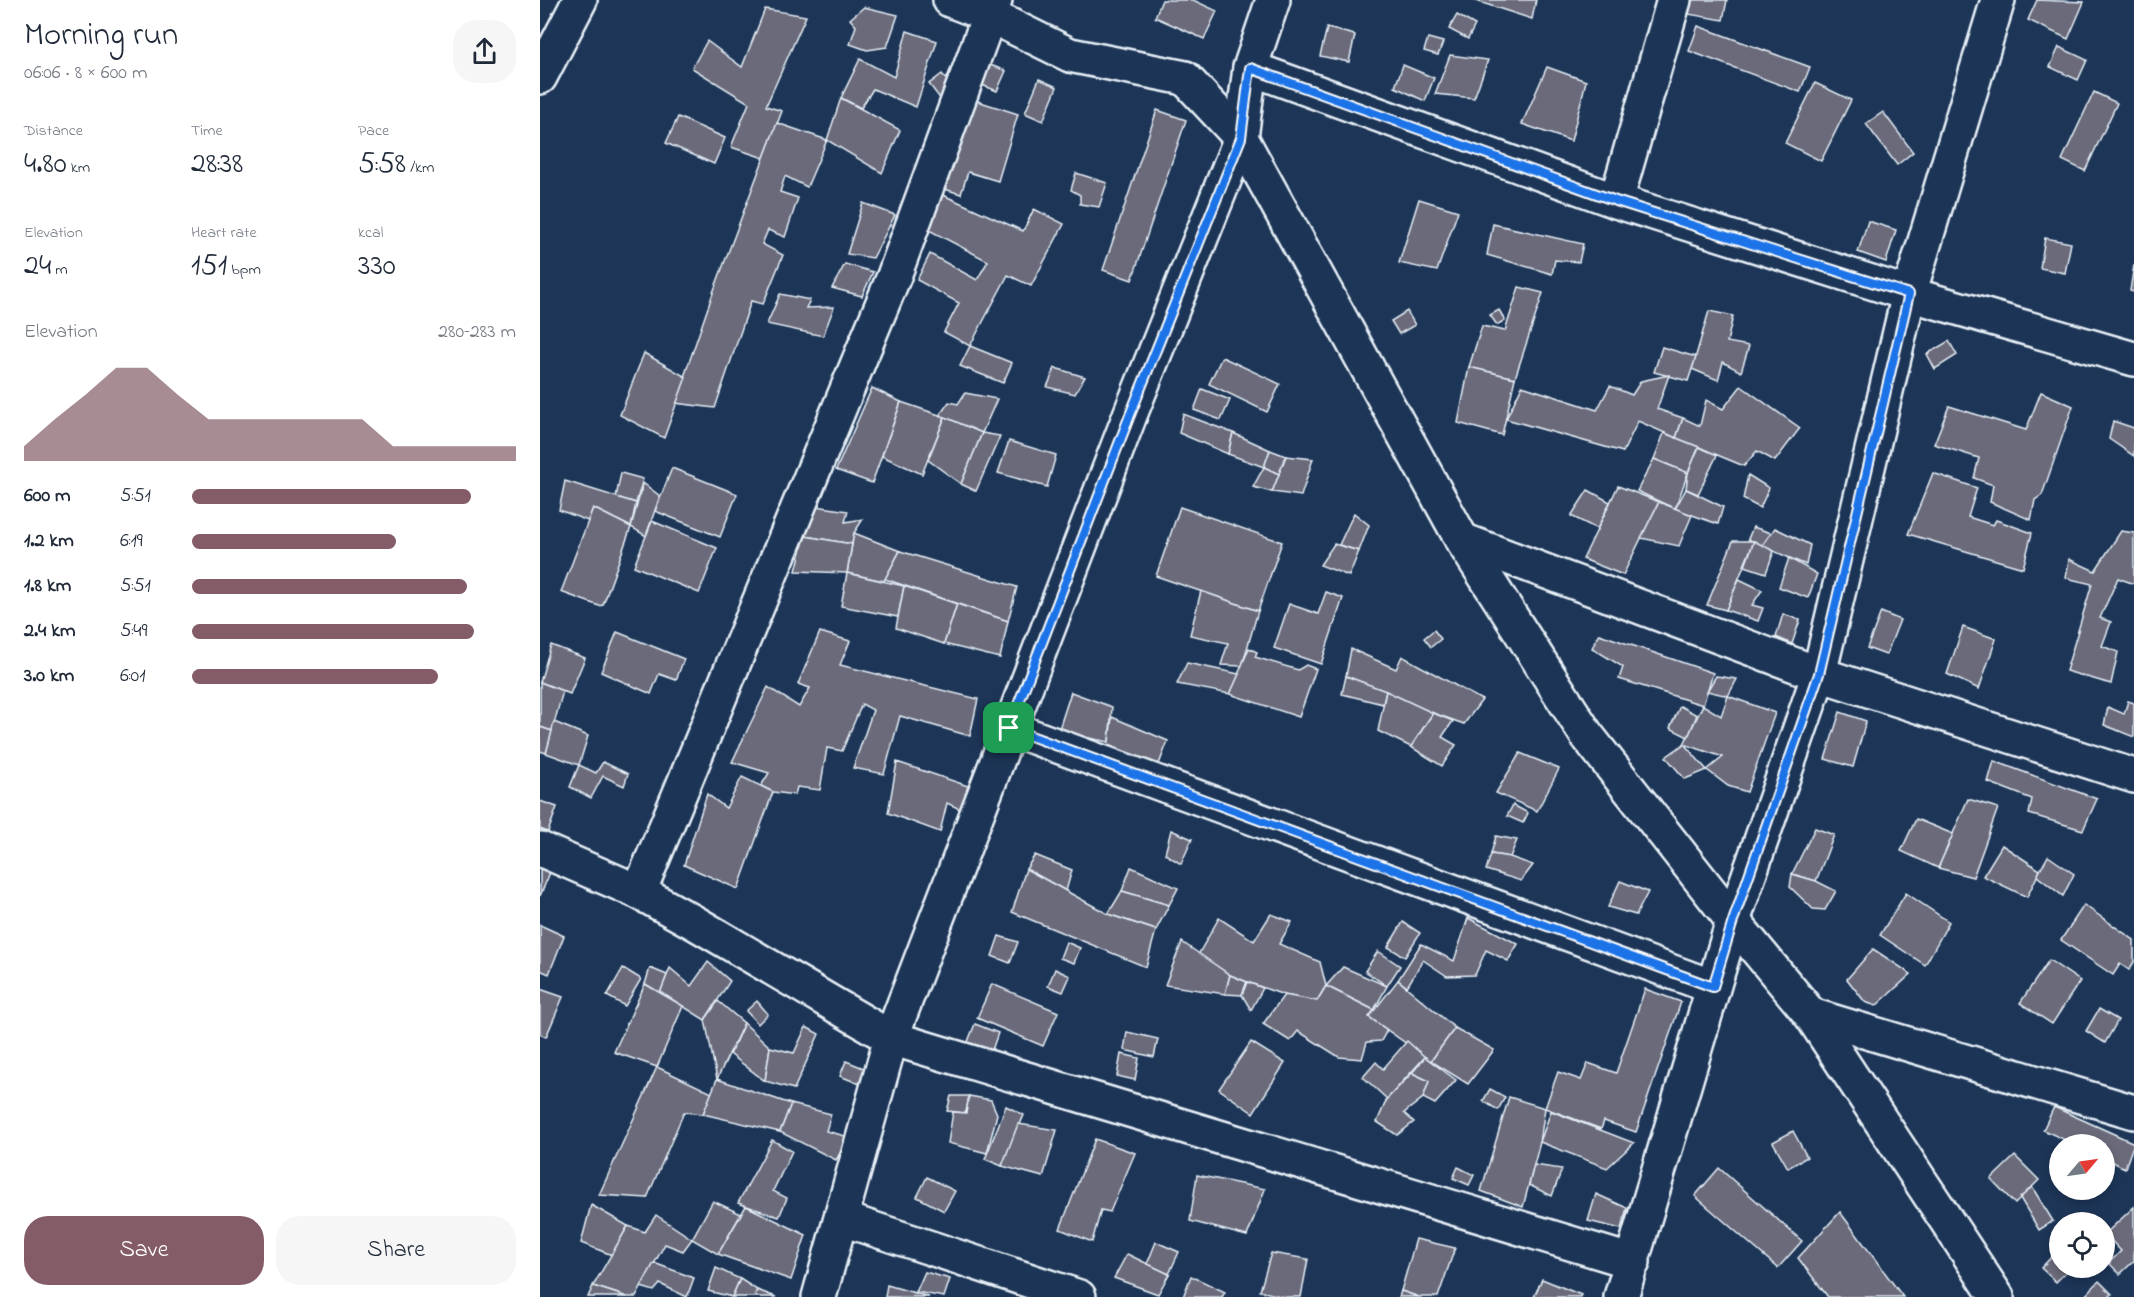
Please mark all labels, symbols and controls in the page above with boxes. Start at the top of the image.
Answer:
text: Morning run [24,12,178,60]
button: share [453,20,516,83]
text: 06:06 · 8 × 600 m [24,59,147,88]
text: Distance [24,119,83,143]
text: Time [191,119,223,143]
text: Pace [358,119,389,143]
text: 4.80 [24,143,67,187]
text: 28:38 [191,143,243,187]
text: 5:58 [358,143,406,187]
text: km [67,156,90,180]
text: /km [406,156,435,180]
text: Elevation [24,221,83,245]
text: Heart rate [191,221,257,245]
text: kcal [358,221,383,245]
text: 24 [24,245,51,289]
text: 151 [191,245,227,289]
text: 330 [358,245,396,289]
text: m [51,258,68,282]
text: bpm [227,258,261,282]
text: Elevation [24,318,98,347]
text: 280–283 m [438,318,516,347]
text: 600 m [24,482,71,511]
text: 5:51 [120,482,151,511]
text: 1.2 km [24,527,74,556]
text: 6:19 [120,527,143,556]
text: 1.8 km [24,572,71,601]
text: 5:51 [120,572,151,601]
text: 2.4 km [24,617,76,646]
text: 5:49 [120,617,147,646]
text: 3.0 km [24,662,74,691]
text: 6:01 [120,662,146,691]
pin [983,702,1034,753]
icon: arrive [992,711,1025,744]
north arrow [2049,1134,2115,1200]
map controls [2049,1134,2115,1278]
button: locate [2049,1212,2115,1278]
button: Save [24,1216,264,1285]
button: Share [276,1216,516,1285]

